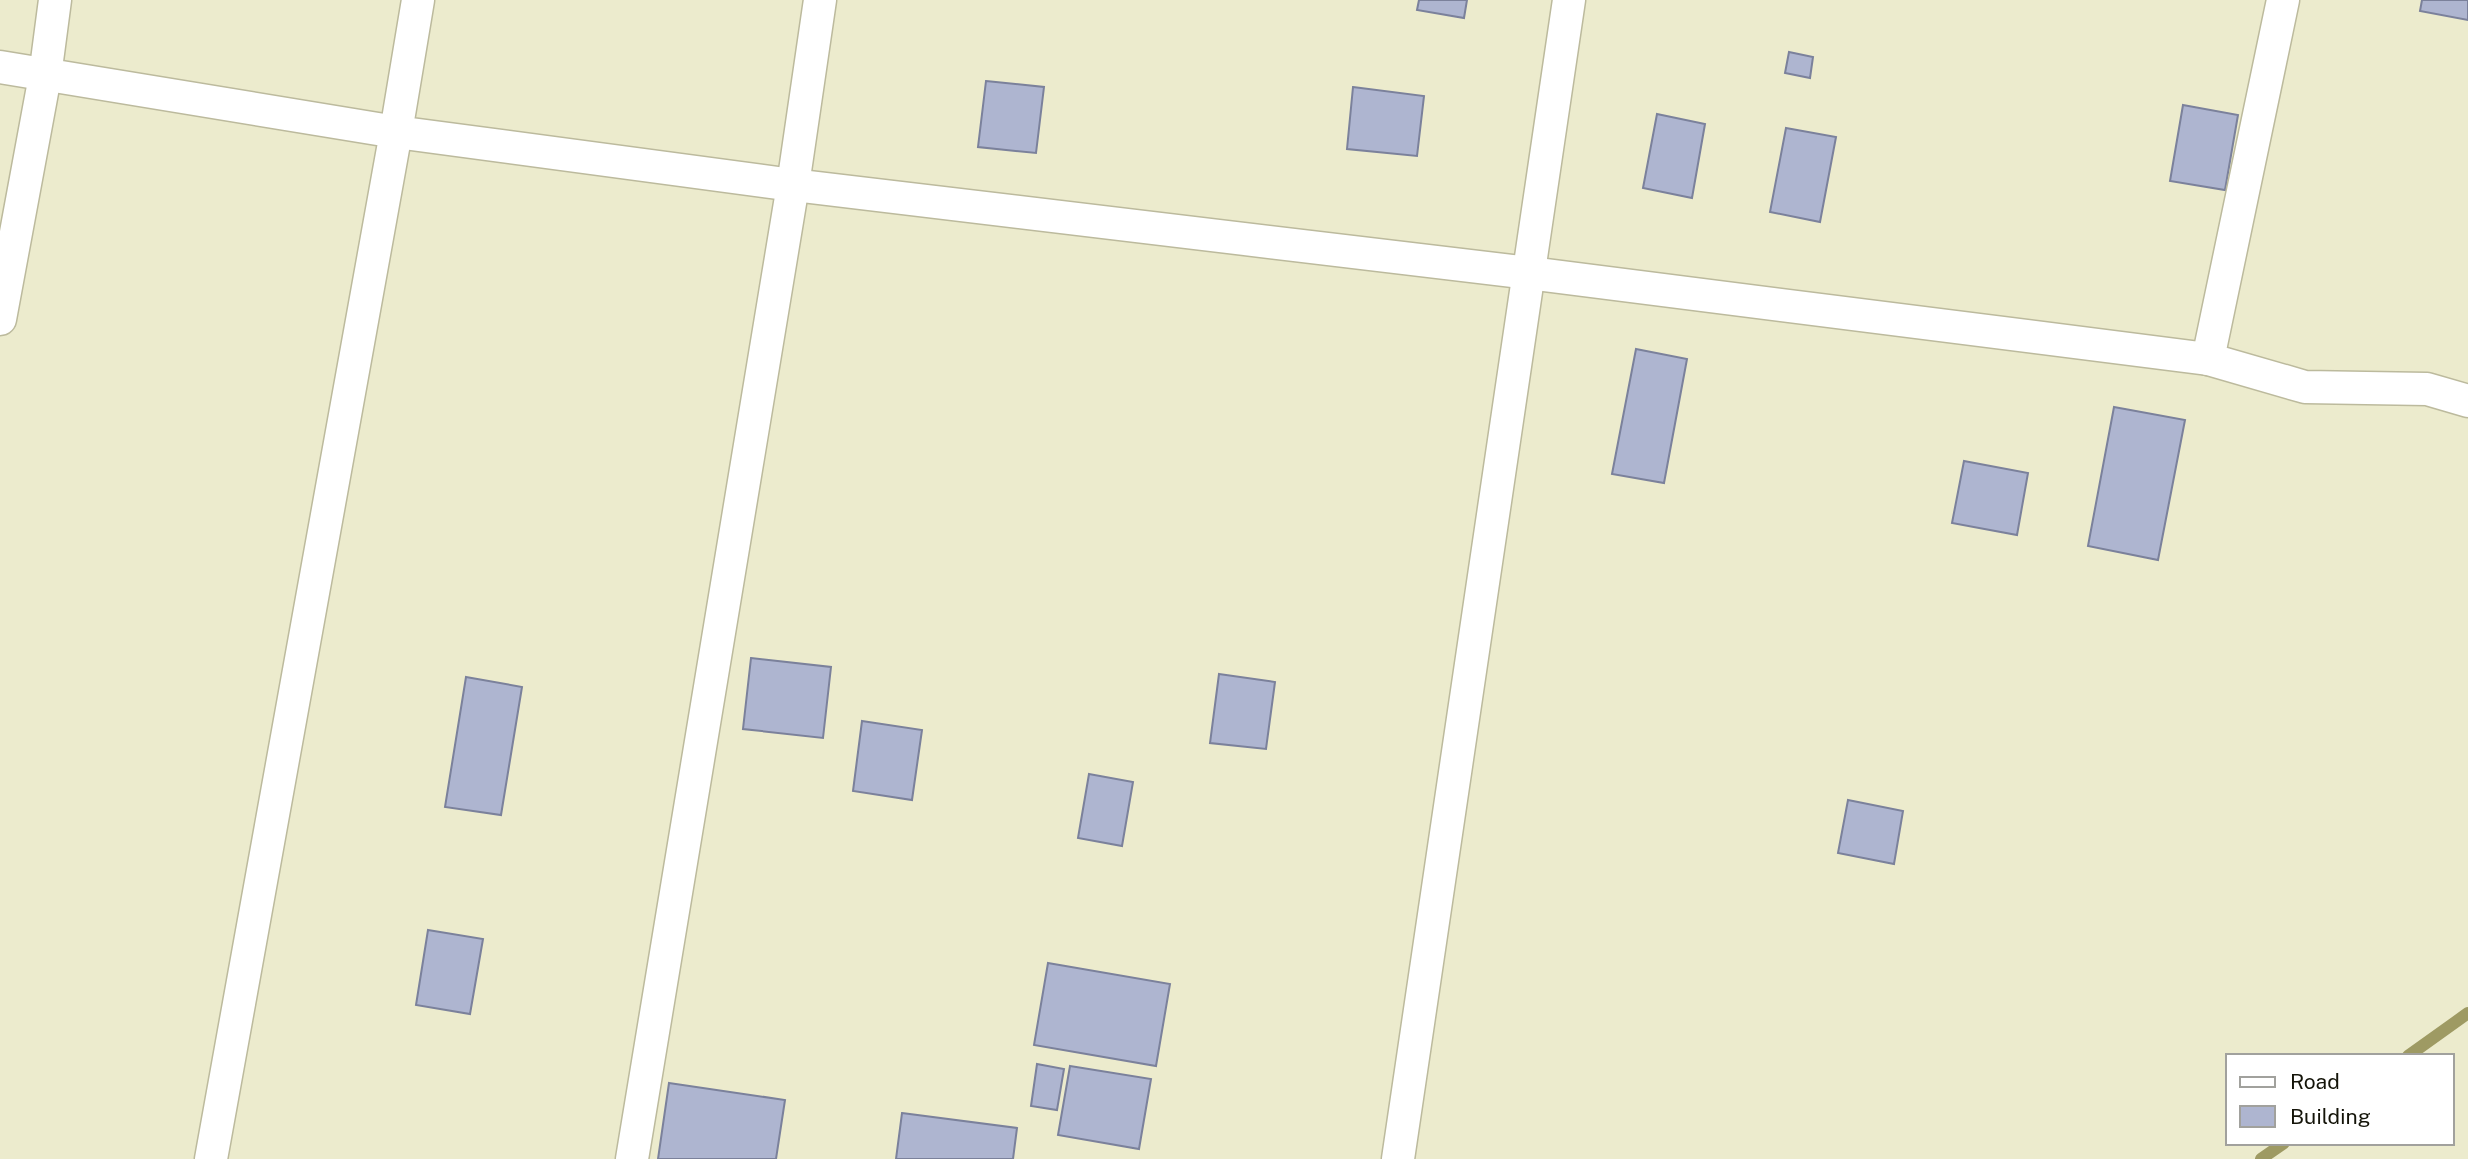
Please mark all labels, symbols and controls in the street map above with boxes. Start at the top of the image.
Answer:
legend [2226,1054,2454,1145]
text: Road [2290,1069,2340,1094]
text: Building [2290,1104,2371,1129]

